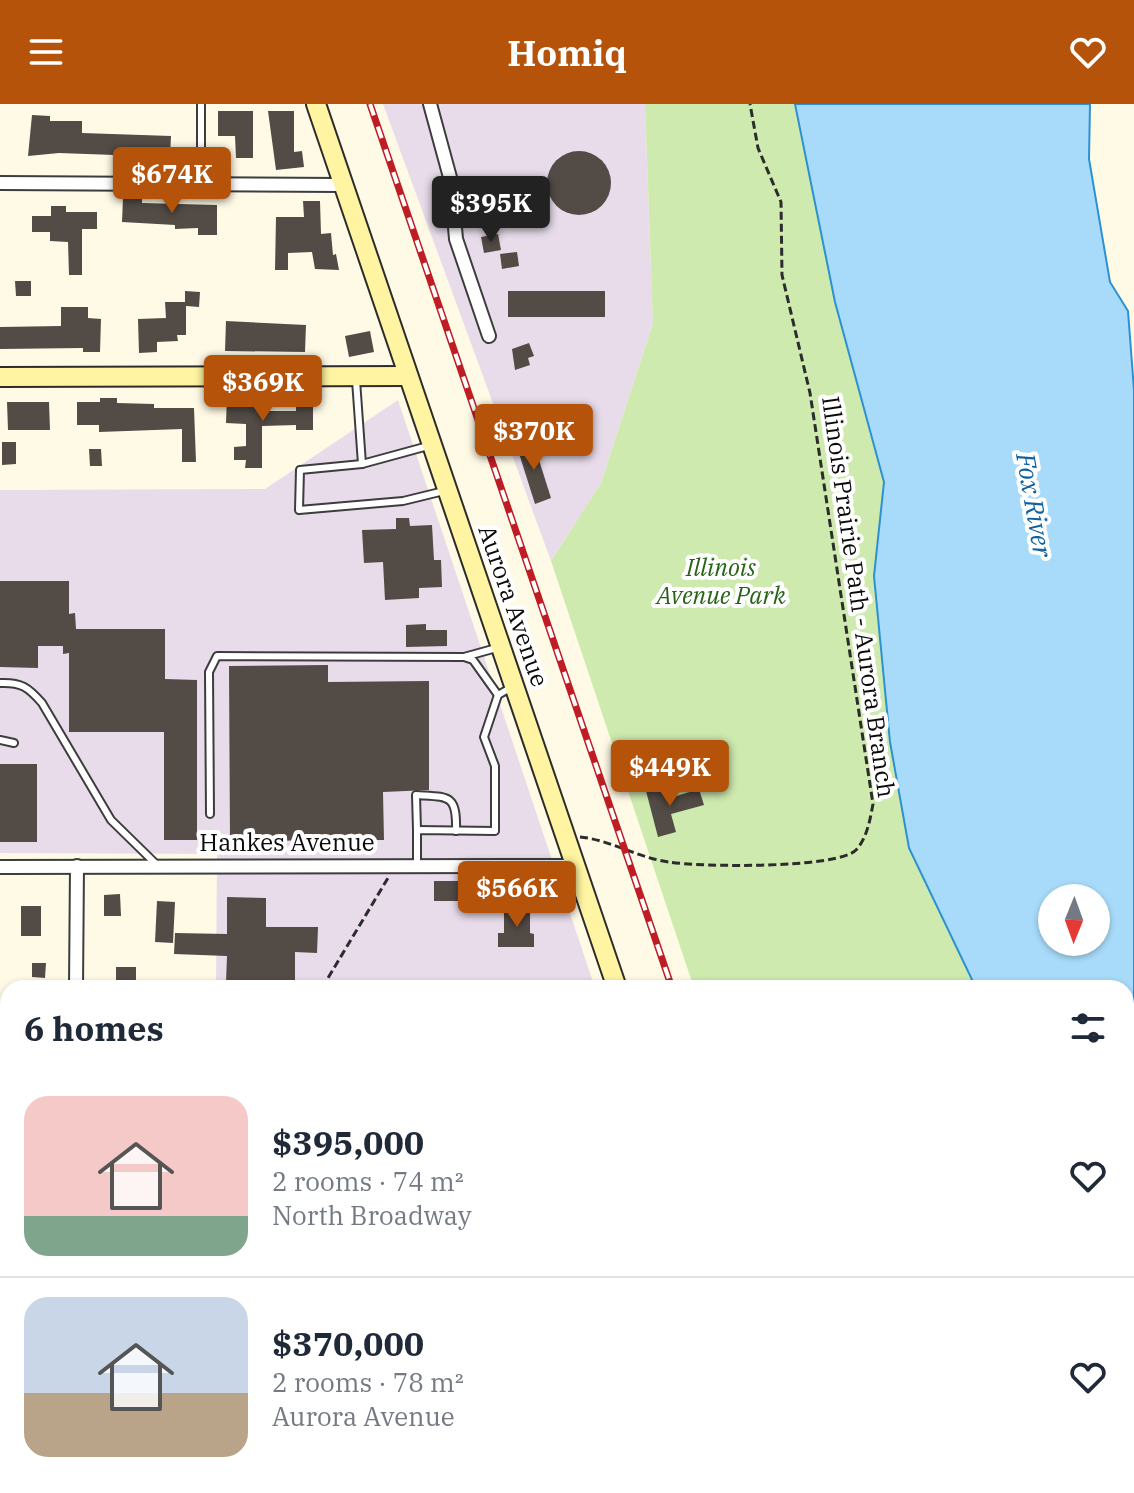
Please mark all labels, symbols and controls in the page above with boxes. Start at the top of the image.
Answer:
text: Homiq [507,29,627,76]
icon: menu [24,30,68,74]
icon: heart [1066,30,1110,74]
pin: $674K [116,147,228,215]
text: $674K [131,156,213,190]
pin: $395K [435,176,547,244]
text: $395K [450,185,532,219]
pin: $369K [207,355,319,423]
text: $369K [222,364,304,398]
street label: Illinois Prairie Path - Aurora Branch [815,394,903,800]
pin: $370K [478,404,590,472]
text: $370K [493,413,575,447]
water label: Fox River [1009,449,1061,560]
street label: Aurora Avenue [471,521,557,691]
park label: Illinois Avenue Park [654,551,786,611]
pin: $449K [614,740,726,808]
text: $449K [629,749,711,783]
street label: Hankes Avenue [199,826,375,858]
pin: $566K [461,861,573,929]
text: $566K [476,870,558,904]
north arrow [1038,884,1110,956]
map controls [1038,884,1110,956]
text: 6 homes [24,1006,164,1050]
icon: filters [1066,1006,1110,1050]
text: $395,000 [272,1120,424,1164]
icon: home [88,1128,184,1224]
icon: heart [1066,1154,1110,1198]
text: 2 rooms · 74 m² [272,1164,464,1198]
text: North Broadway [272,1198,472,1232]
text: $370,000 [272,1321,424,1365]
icon: home [88,1329,184,1425]
icon: heart [1066,1355,1110,1399]
text: 2 rooms · 78 m² [272,1365,464,1399]
text: Aurora Avenue [272,1399,455,1433]

